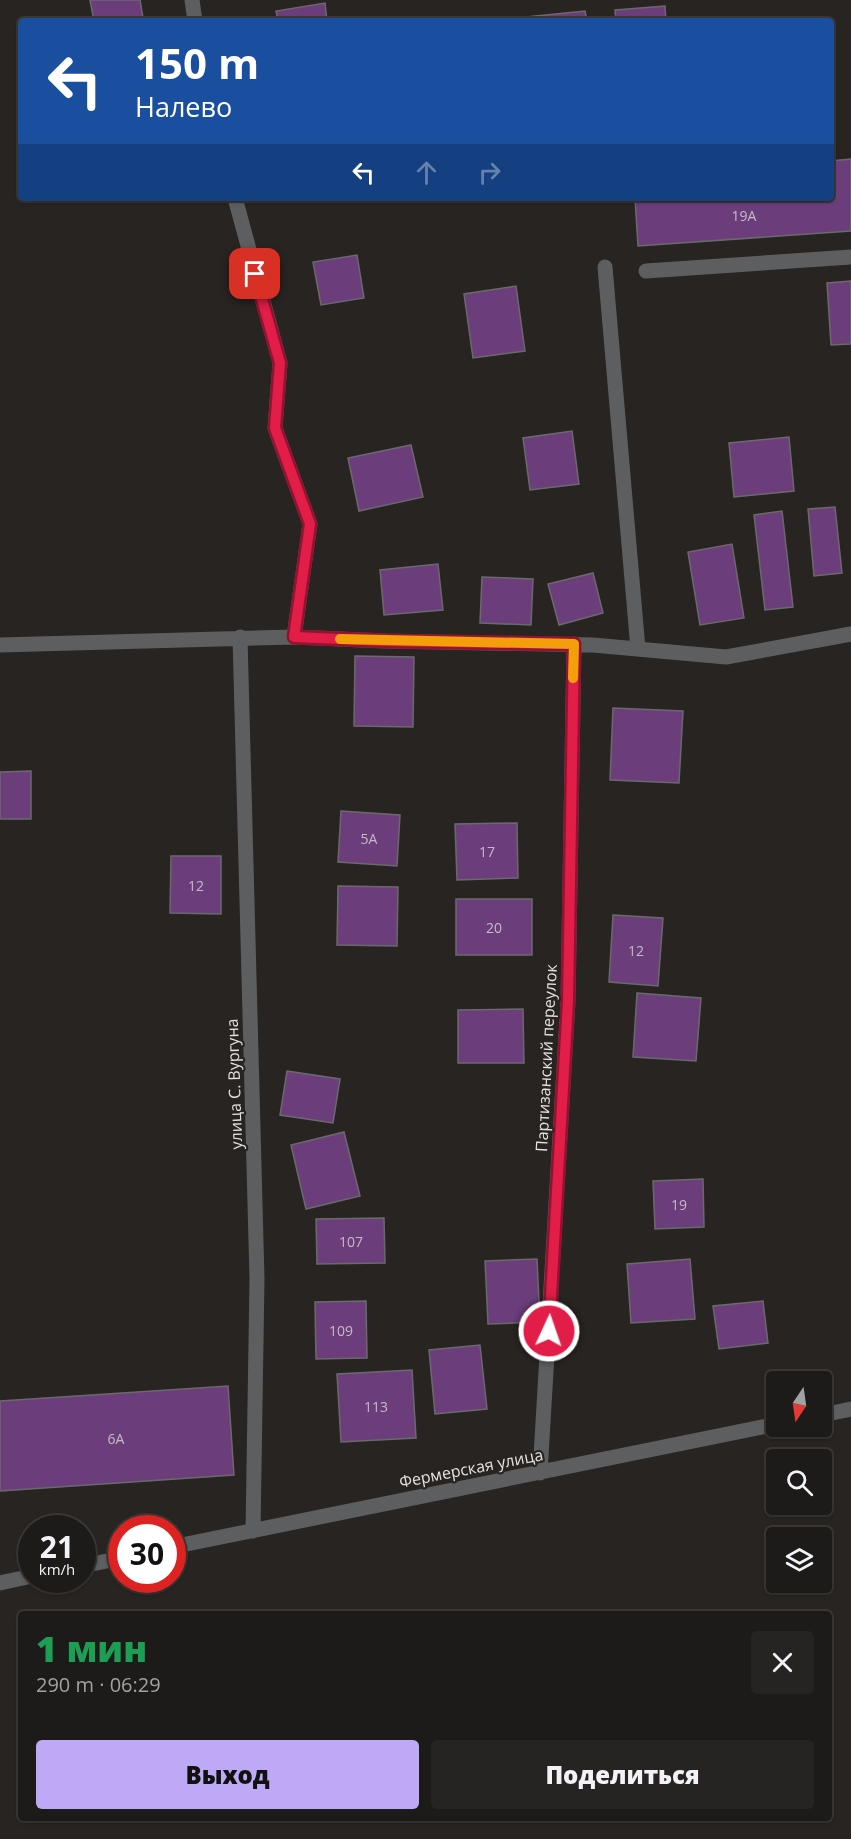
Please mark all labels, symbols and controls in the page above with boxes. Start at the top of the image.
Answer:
text: 150 m [135,34,259,91]
icon: left [36,42,114,120]
text: Налево [135,88,232,125]
icon: left [347,156,380,189]
icon: ahead [410,156,443,189]
icon: right [473,156,506,189]
house number: 19А [732,206,757,225]
pin [229,248,280,299]
icon: arrive [238,257,271,290]
house number: 5А [361,829,378,848]
house number: 17 [479,842,495,861]
house number: 12 [188,876,204,895]
house number: 20 [486,918,502,937]
house number: 12 [628,941,644,960]
street label: Партизанский переулок [530,963,562,1152]
street label: улица С. Вургуна [221,1018,247,1150]
house number: 19 [671,1195,687,1214]
house number: 107 [339,1232,363,1251]
position arrow [517,1299,581,1363]
house number: 109 [329,1321,353,1340]
north arrow [766,1371,832,1437]
map controls [766,1371,832,1593]
house number: 113 [364,1397,388,1416]
house number: 6А [108,1429,125,1448]
street label: Фермерская улица [397,1443,545,1493]
button: search [766,1449,832,1515]
speed limit sign: 30 [108,1515,186,1593]
text: 21 [40,1526,74,1567]
button: layers [766,1527,832,1593]
text: km/h [39,1559,75,1579]
text: 1 мин [36,1624,147,1673]
button: close [751,1631,814,1694]
text: 290 m · 06:29 [36,1671,161,1698]
button: Выход [36,1740,419,1809]
button: Поделиться [431,1740,814,1809]

